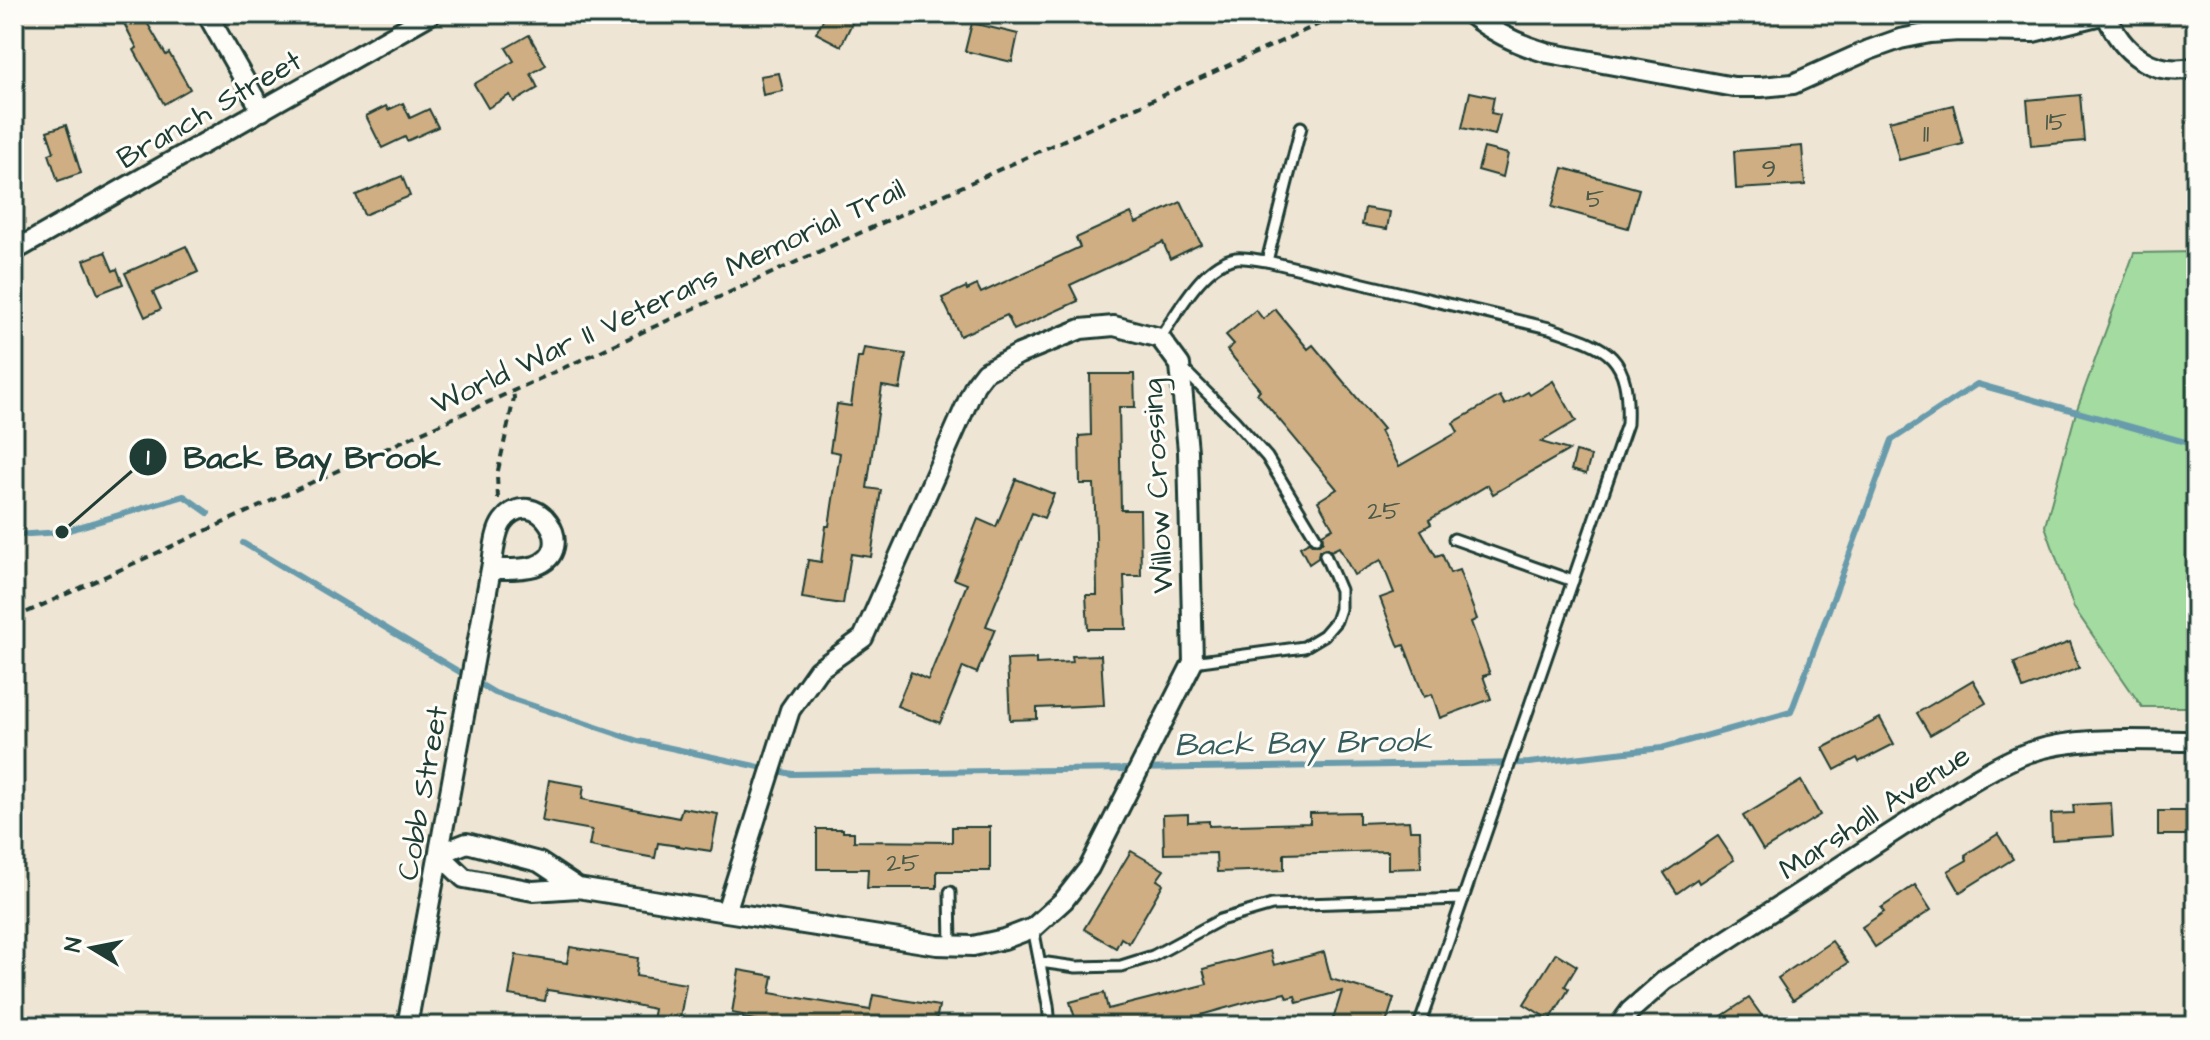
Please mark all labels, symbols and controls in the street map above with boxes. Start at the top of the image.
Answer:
street label: Branch Street [110,40,309,180]
house number: 15 [2045,104,2067,140]
house number: 11 [1923,116,1929,152]
house number: 9 [1762,151,1776,187]
street label: World War II Veterans Memorial Trail [425,168,912,425]
house number: 5 [1586,181,1604,217]
street label: Willow Crossing [1131,377,1186,594]
callout: Back Bay Brook [128,429,457,485]
text: Back Bay Brook [183,436,441,482]
text: 1 [146,441,150,475]
house number: 25 [1367,493,1401,529]
street label: Cobb Street [387,703,459,884]
water label: Back Bay Brook [1174,719,1433,769]
street label: Marshall Avenue [1771,735,1979,891]
house number: 25 [886,845,920,881]
north arrow [52,908,132,988]
text: N [57,935,90,954]

